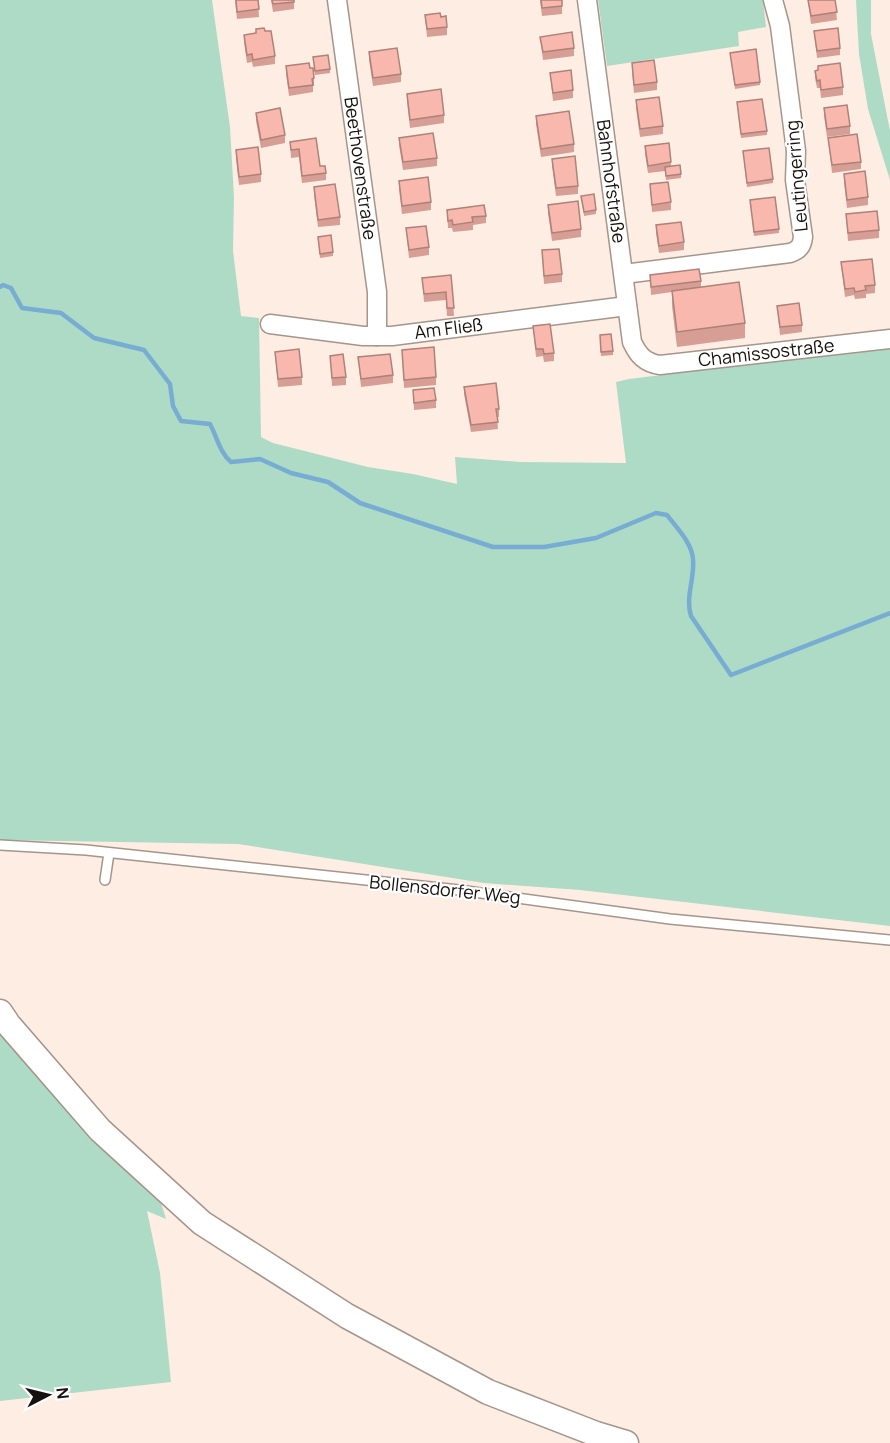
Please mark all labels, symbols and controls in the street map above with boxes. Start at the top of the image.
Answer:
street label: Beethovenstraße [339,95,383,241]
street label: Bahnhofstraße [592,118,632,245]
street label: Leutingerring [779,119,813,233]
street label: Am Fließ [413,311,484,344]
street label: Chamissostraße [697,332,835,372]
street label: Bollensdorfer Weg [368,869,522,909]
north arrow [18,1365,78,1425]
text: N [51,1386,75,1400]

